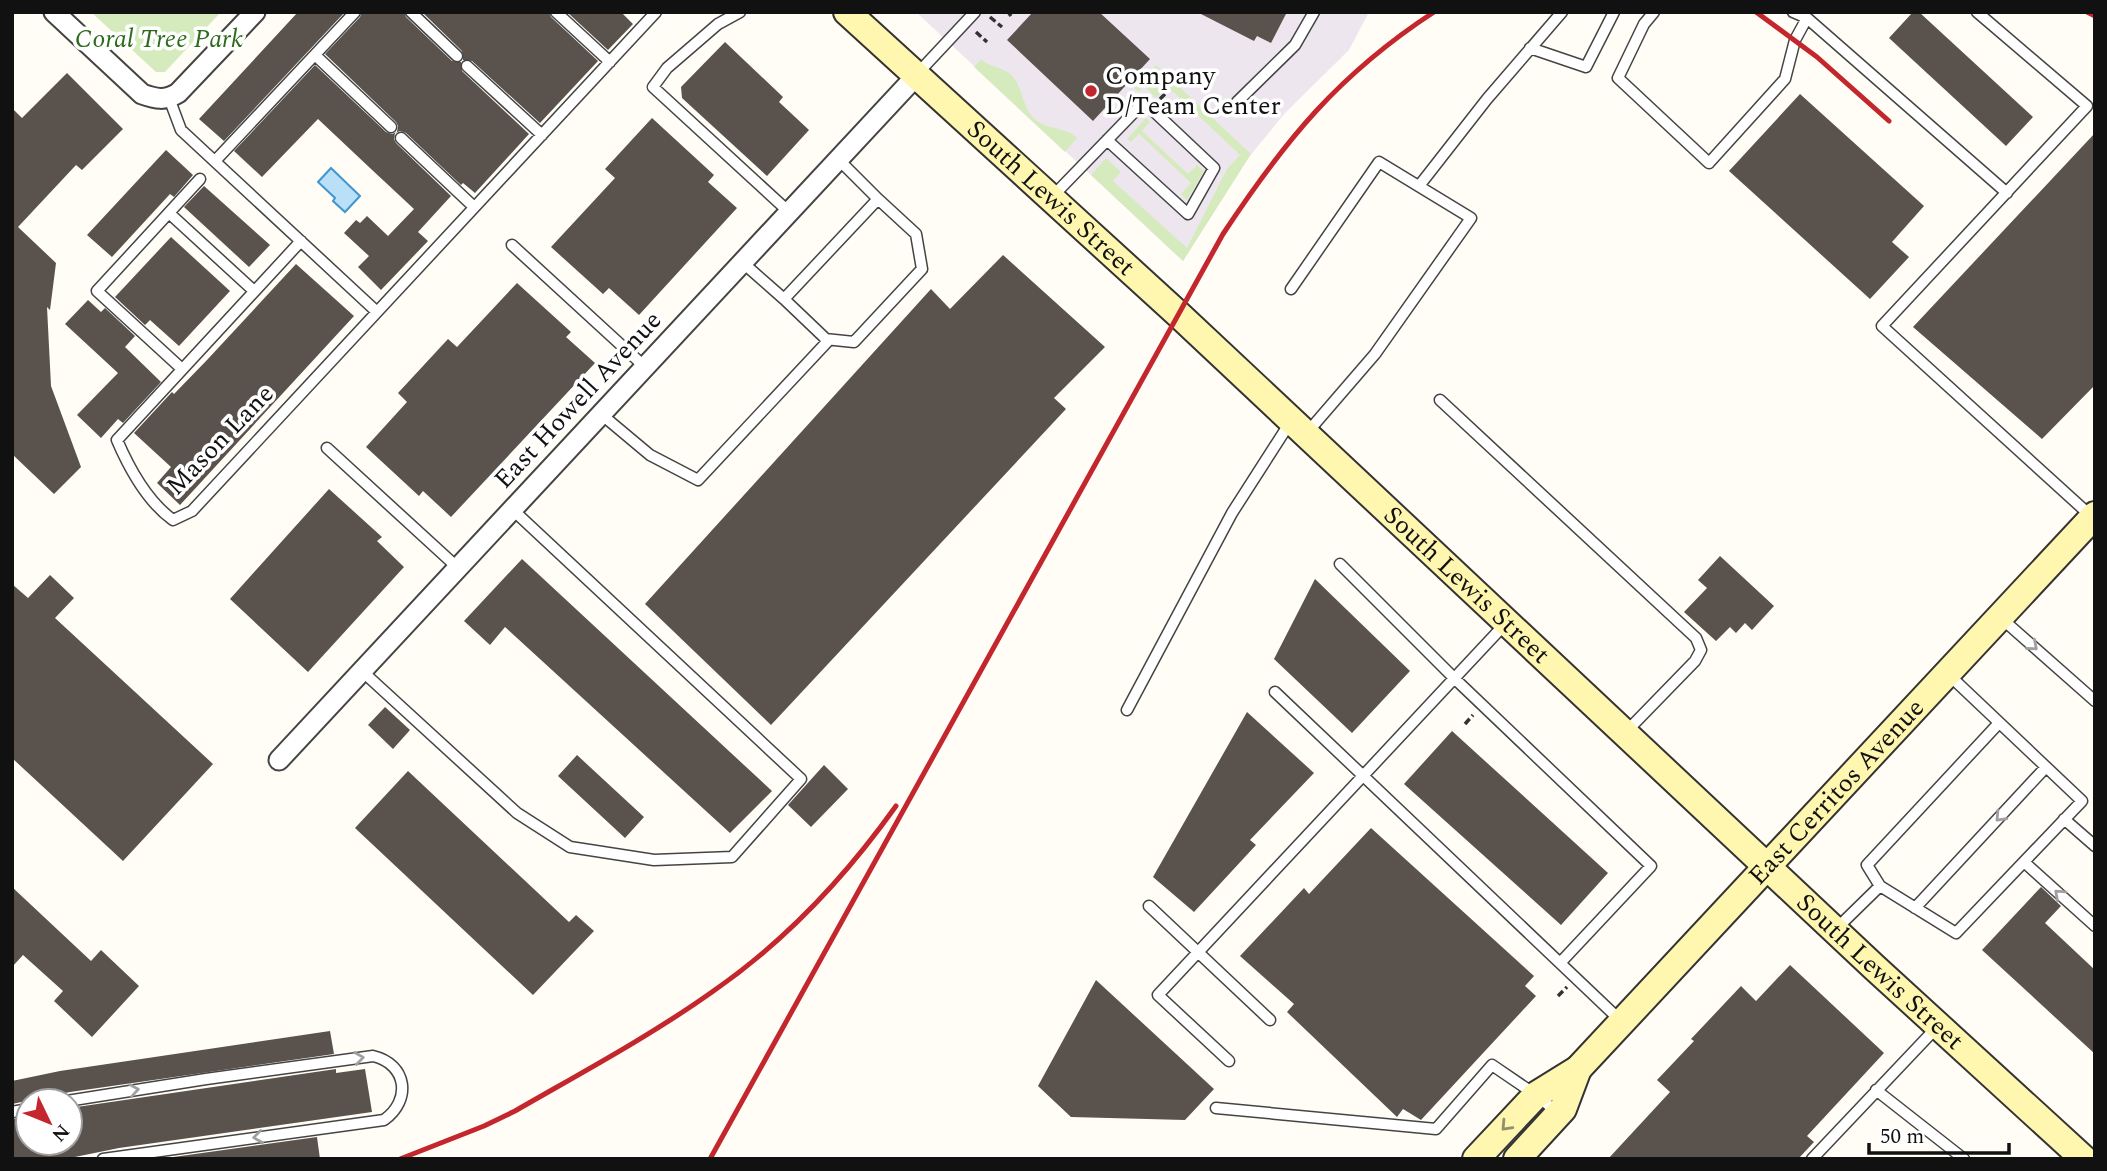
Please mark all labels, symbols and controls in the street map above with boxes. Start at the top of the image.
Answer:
park label: Coral Tree Park [75,19,243,59]
place label: Company D/Team Center [1105,56,1281,126]
marker: Company D/Team Center [1083,83,1099,99]
street label: South Lewis Street [957,110,1144,286]
street label: East Howell Avenue [485,302,671,498]
street label: Mason Lane [156,375,284,505]
street label: South Lewis Street [1374,496,1559,674]
one-way arrow [2024,638,2037,650]
street label: East Cerritos Avenue [1739,689,1934,895]
one-way arrow [1995,809,2008,822]
street label: South Lewis Street [1787,883,1973,1060]
one-way arrow [2054,889,2067,902]
one-way arrow [354,1050,365,1065]
one-way arrow [128,1082,140,1097]
north arrow [14,1087,84,1157]
scale bar [1869,1112,2009,1156]
text: N [44,1117,76,1148]
one-way arrow [1501,1118,1514,1131]
text: 50 m [1880,1121,1924,1153]
one-way arrow [252,1129,264,1144]

